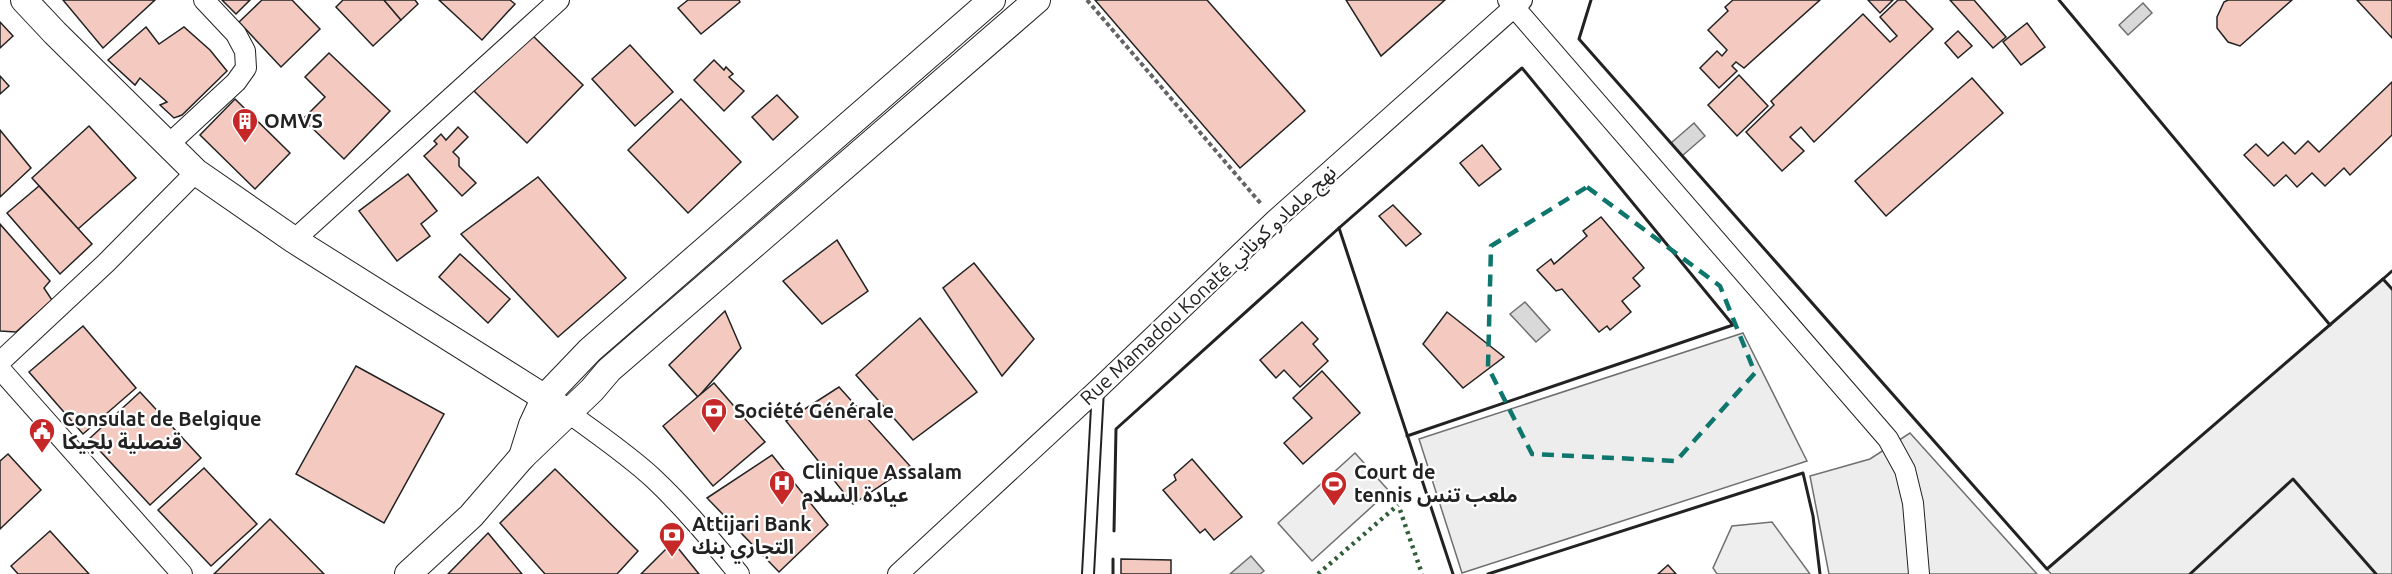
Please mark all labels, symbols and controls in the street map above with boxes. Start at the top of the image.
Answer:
building icon: OMVS [230,106,260,144]
place label: OMVS [264,109,323,132]
street label: Rue Mamadou Konaté نهج مامادو كوناتي [1075,160,1343,413]
bank icon: Société Générale [699,396,729,434]
place label: Société Générale [734,399,894,422]
place label: Consulat de Belgique قنصلية بلجيكا [62,407,262,454]
public building icon: Consulat de Belgique قنصلية بلجيكا [27,416,57,454]
place label: Clinique Assalam عيادة السلام [802,460,962,510]
place label: Court de tennis ملعب تنس [1354,460,1518,507]
hospital icon: Clinique Assalam عيادة السلام [767,468,797,506]
sports icon: Court de tennis ملعب تنس [1319,469,1349,507]
place label: Attijari Bank التجاري بنك [692,512,811,564]
bank icon: Attijari Bank التجاري بنك [657,520,687,558]

